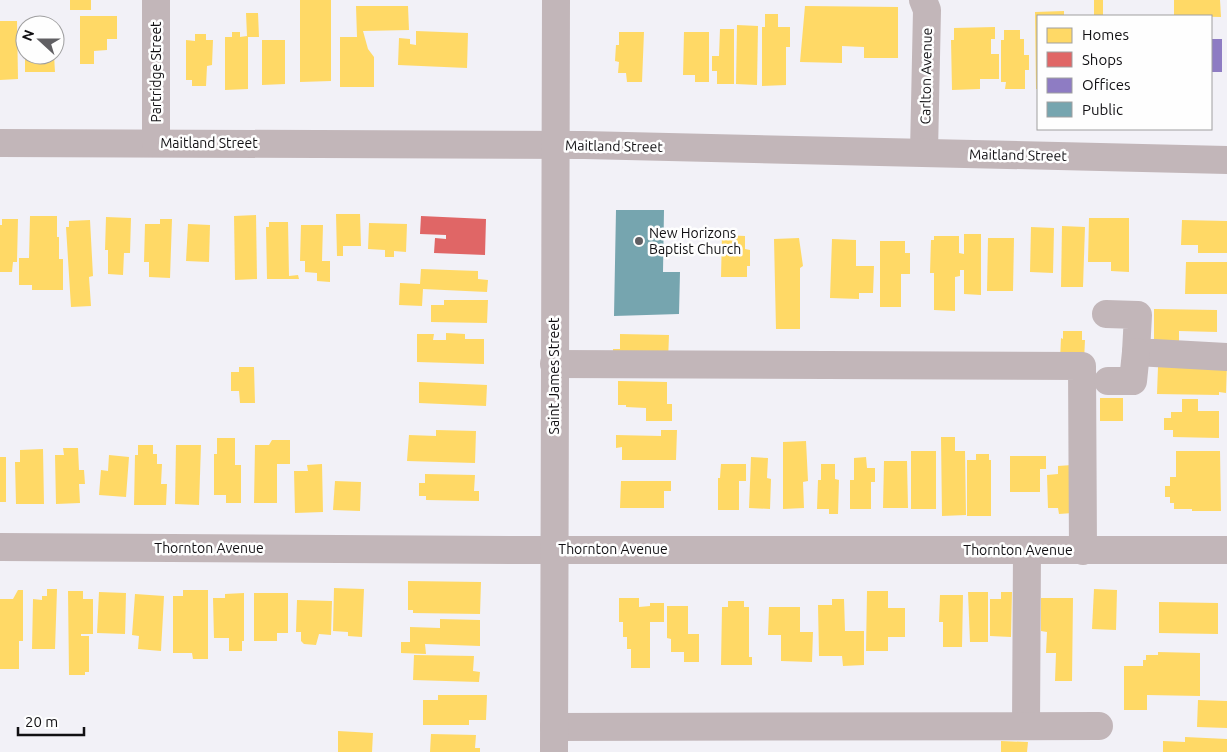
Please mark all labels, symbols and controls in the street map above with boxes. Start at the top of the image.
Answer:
north arrow [15,15,65,65]
legend [1037,15,1212,130]
street label: Partridge Street [148,21,164,123]
text: Homes [1082,26,1129,43]
street label: Carlton Avenue [917,27,935,125]
text: N [19,28,37,43]
text: Shops [1082,51,1123,68]
text: Offices [1082,76,1130,93]
text: Public [1082,101,1123,118]
street label: Maitland Street [160,135,258,151]
street label: Maitland Street [565,137,663,155]
street label: Maitland Street [969,146,1067,164]
place label: New Horizons Baptist Church [649,225,741,257]
marker: New Horizons Baptist Church [633,235,645,247]
street label: Saint James Street [546,317,562,434]
street label: Thornton Avenue [154,540,264,556]
street label: Thornton Avenue [558,541,668,557]
street label: Thornton Avenue [963,542,1073,558]
scale bar [18,704,84,736]
text: 20 m [25,713,58,730]

